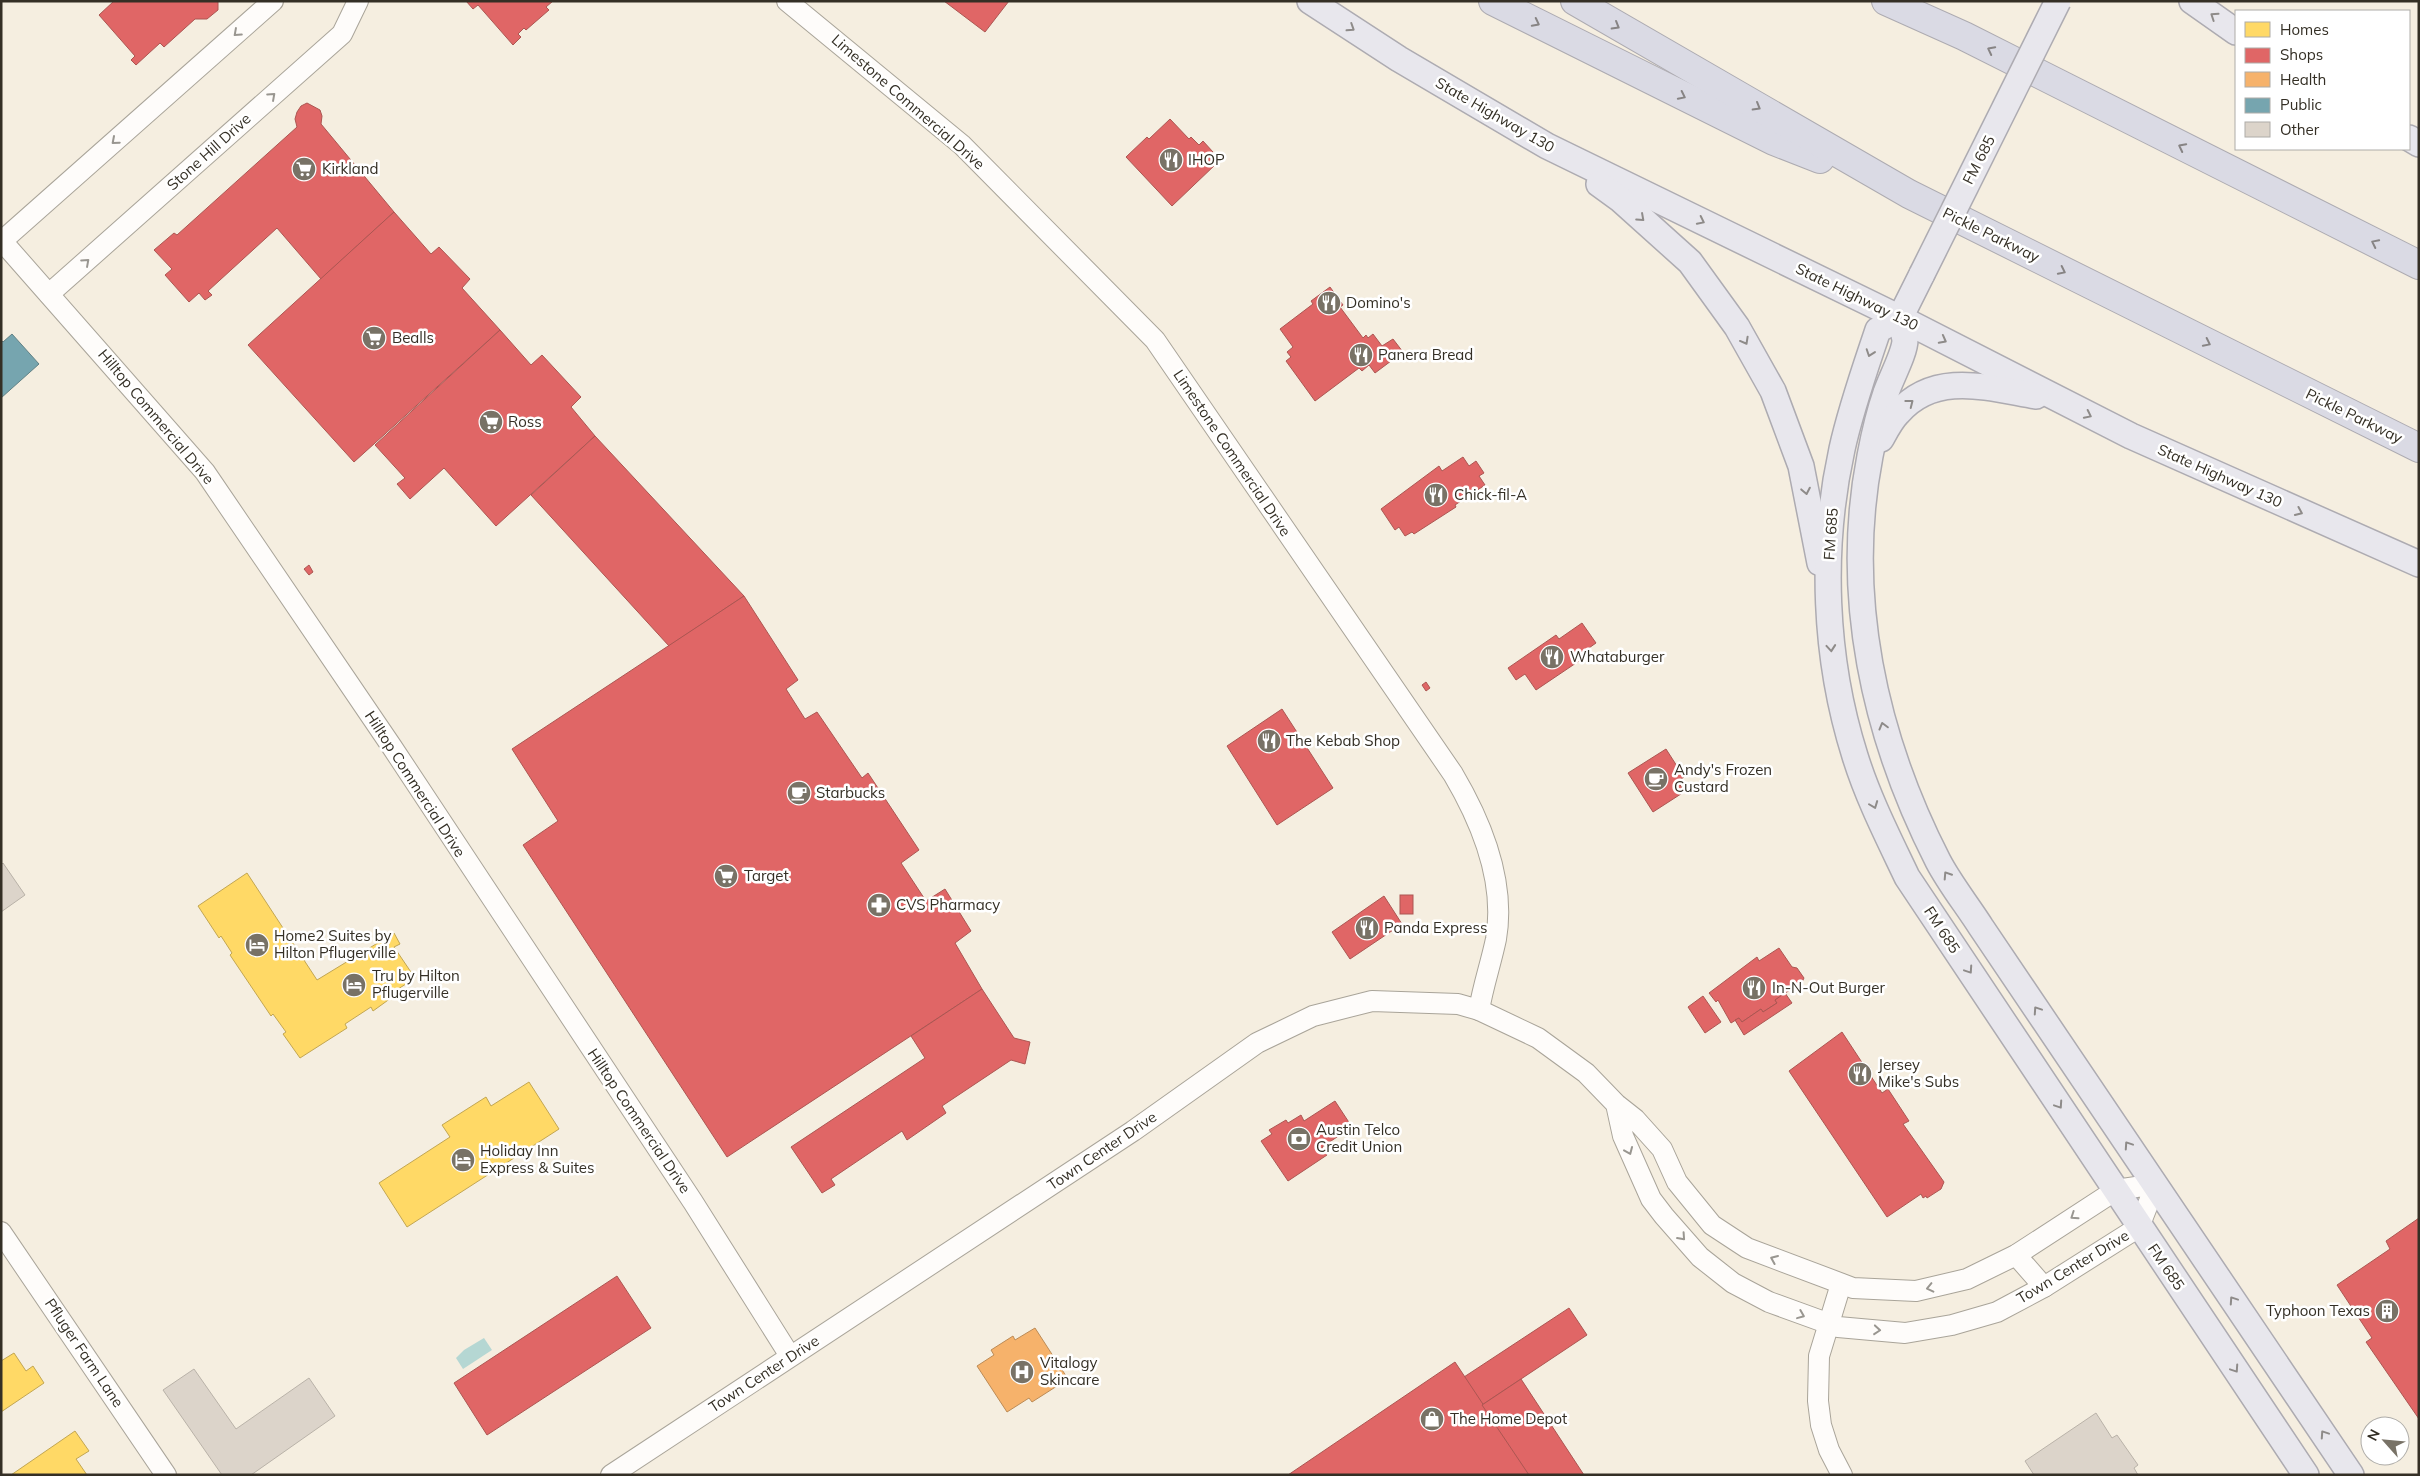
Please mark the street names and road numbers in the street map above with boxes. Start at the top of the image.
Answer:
street label: Limestone Commercial Drive [828,30,989,173]
street label: State Highway 130 [1432,73,1558,156]
street label: Stone Hill Drive [163,109,255,194]
street label: FM 685 [1958,132,1999,187]
street label: Pickle Parkway [1940,203,2043,266]
street label: State Highway 130 [1793,259,1922,335]
street label: Hilltop Commercial Drive [94,345,219,488]
street label: Limestone Commercial Drive [1169,366,1295,540]
street label: Pickle Parkway [2303,384,2406,447]
street label: State Highway 130 [2155,440,2285,512]
street label: FM 685 [1819,507,1842,561]
street label: Hilltop Commercial Drive [361,707,470,860]
street label: FM 685 [1920,903,1965,957]
street label: Hilltop Commercial Drive [584,1045,695,1197]
street label: Town Center Drive [1043,1107,1160,1194]
street label: Town Center Drive [2013,1226,2132,1308]
street label: FM 685 [2144,1240,2189,1294]
street label: Pfluger Farm Lane [41,1295,128,1411]
street label: Town Center Drive [705,1331,822,1416]

